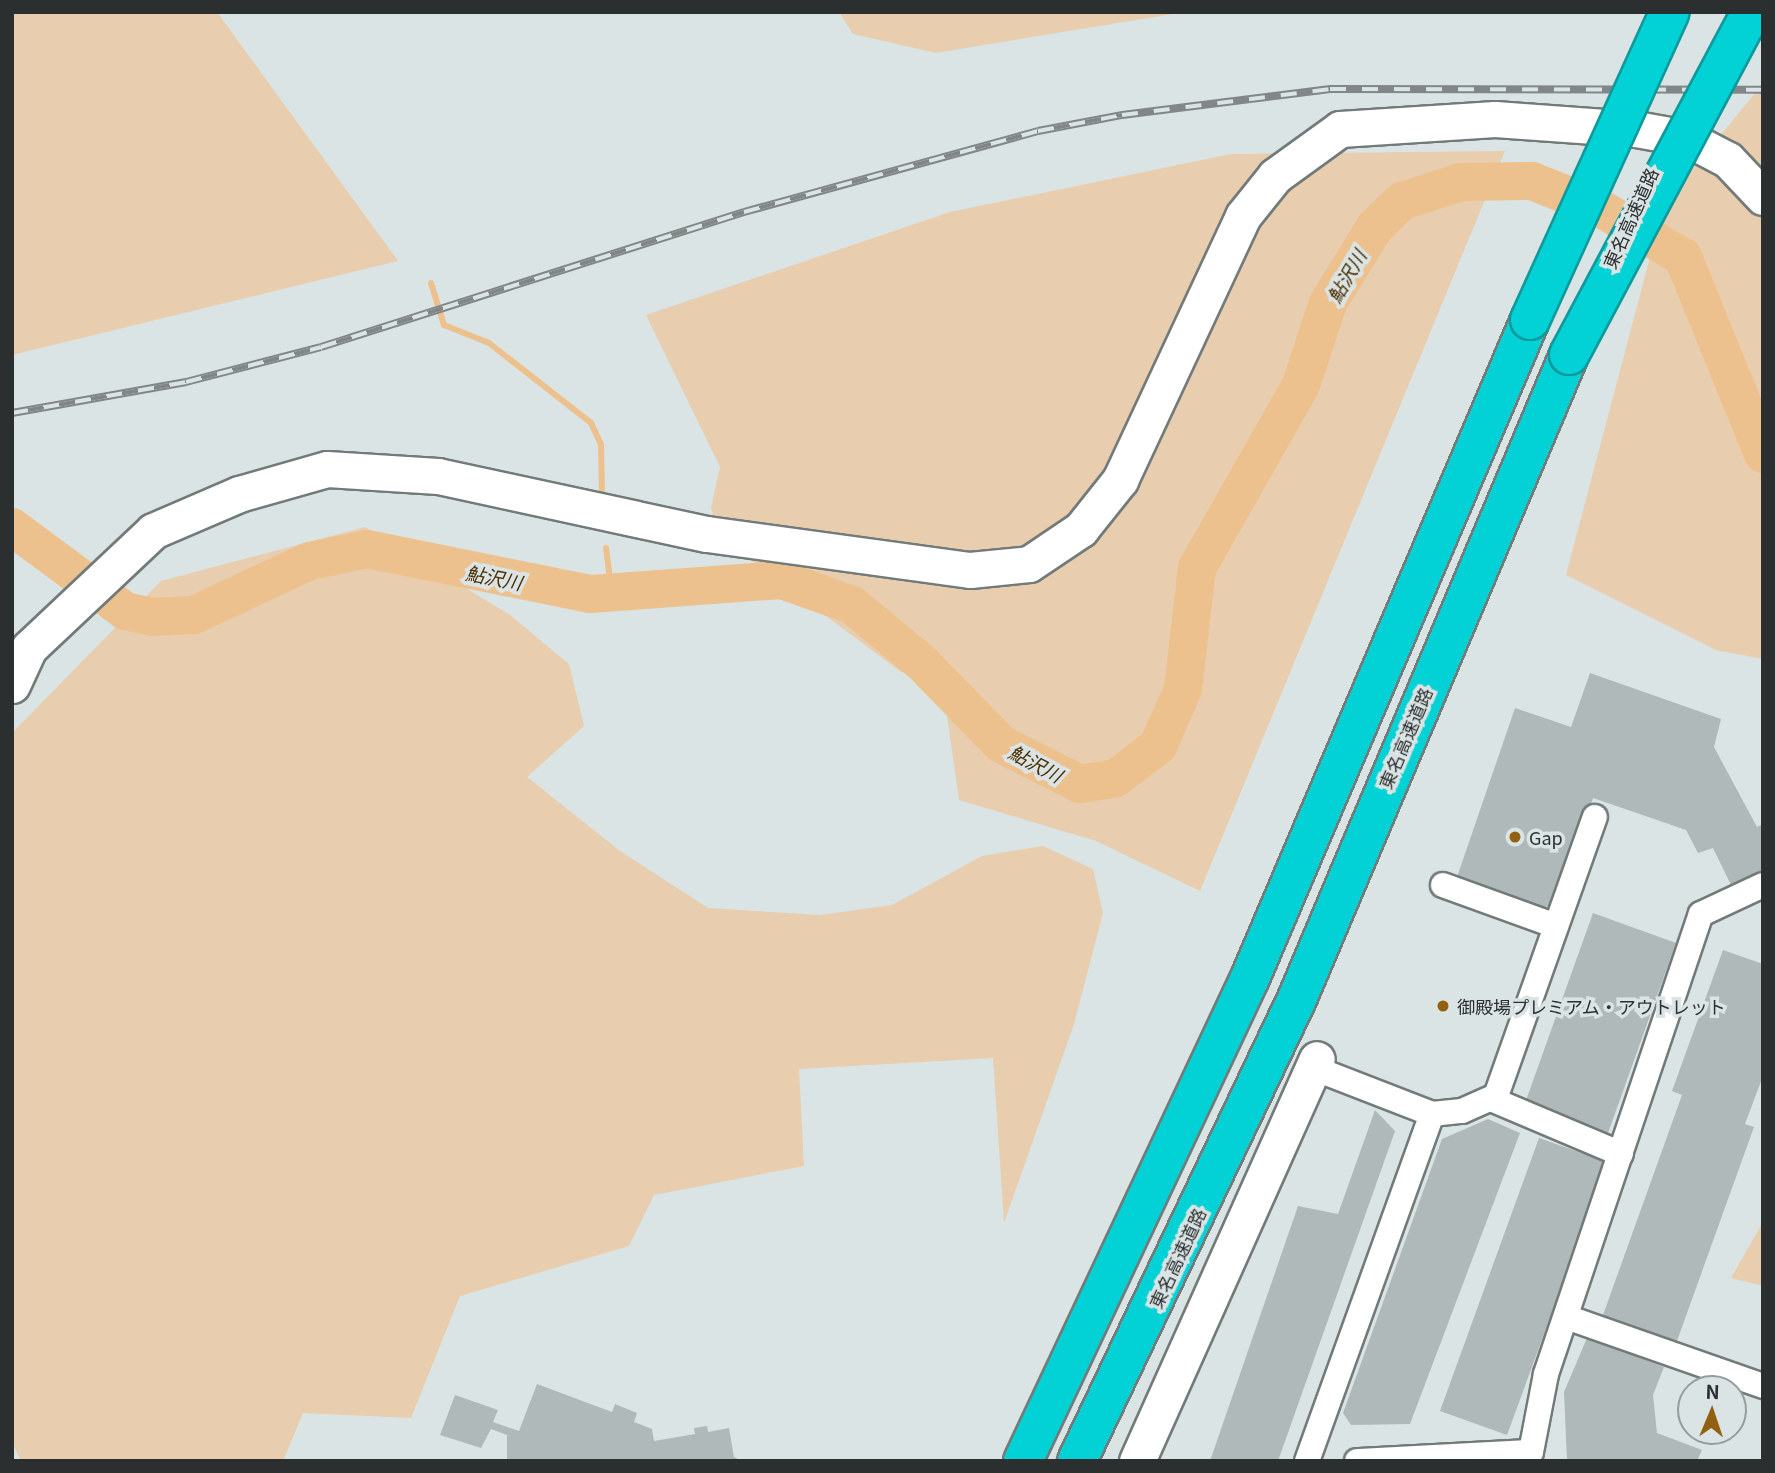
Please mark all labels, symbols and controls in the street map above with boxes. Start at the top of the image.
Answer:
street label: 東名高速道路 [1598,164,1662,272]
water label: 鮎沢川 [1322,246,1370,306]
water label: 鮎沢川 [464,560,524,594]
street label: 東名高速道路 [1374,684,1436,792]
water label: 鮎沢川 [1005,740,1067,786]
place label: Gap [1529,826,1563,848]
marker: Gap [1507,829,1523,845]
place label: 御殿場プレミアム・アウトレット [1457,995,1727,1017]
marker: 御殿場プレミアム・アウトレット [1435,998,1451,1014]
street label: 東名高速道路 [1144,1204,1210,1312]
north arrow [1677,1375,1747,1445]
text: N [1705,1377,1720,1404]

